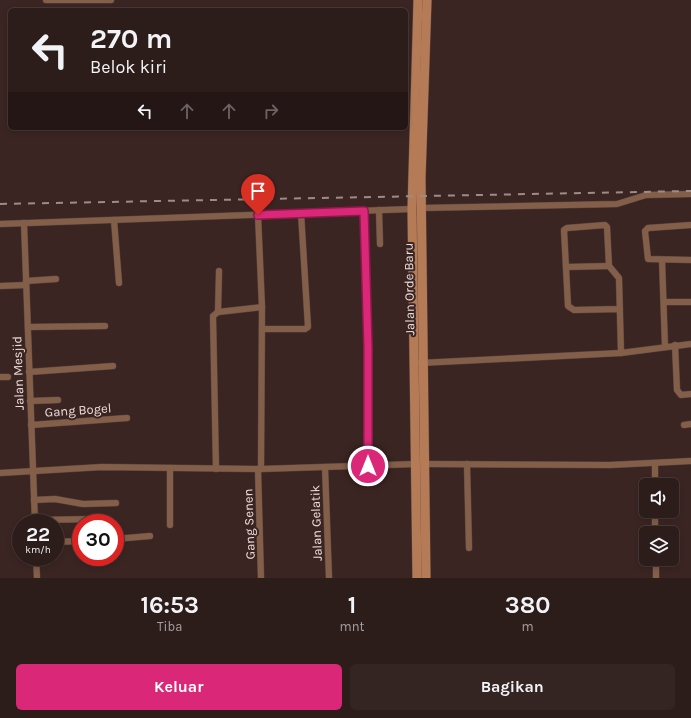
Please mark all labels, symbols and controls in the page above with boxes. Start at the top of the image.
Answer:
text: 270 m [90,22,172,55]
icon: left [24,24,76,76]
text: Belok kiri [90,56,167,78]
icon: left [134,100,156,122]
icon: ahead [176,100,198,122]
icon: ahead [218,100,240,122]
icon: right [260,100,282,122]
pin [241,174,275,215]
icon: arrive [247,180,269,202]
street label: Jalan Orde Baru [401,243,417,335]
street label: Jalan Mesjid [9,336,27,410]
street label: Gang Bogel [44,400,112,420]
position arrow [347,445,389,487]
map controls [639,478,679,566]
button: sound [639,478,679,518]
street label: Jalan Gelatik [307,485,325,561]
street label: Gang Senen [240,488,258,560]
speed limit sign: 30 [72,514,124,566]
text: 22 [26,523,50,546]
button: layers [639,526,679,566]
text: km/h [25,544,51,556]
text: 16:53 [140,591,199,619]
text: 1 [348,591,356,619]
text: 380 [505,591,550,619]
text: Tiba [157,619,182,634]
text: mnt [339,619,364,634]
text: m [522,619,534,634]
button: Keluar [16,664,342,710]
button: Bagikan [350,664,675,710]

